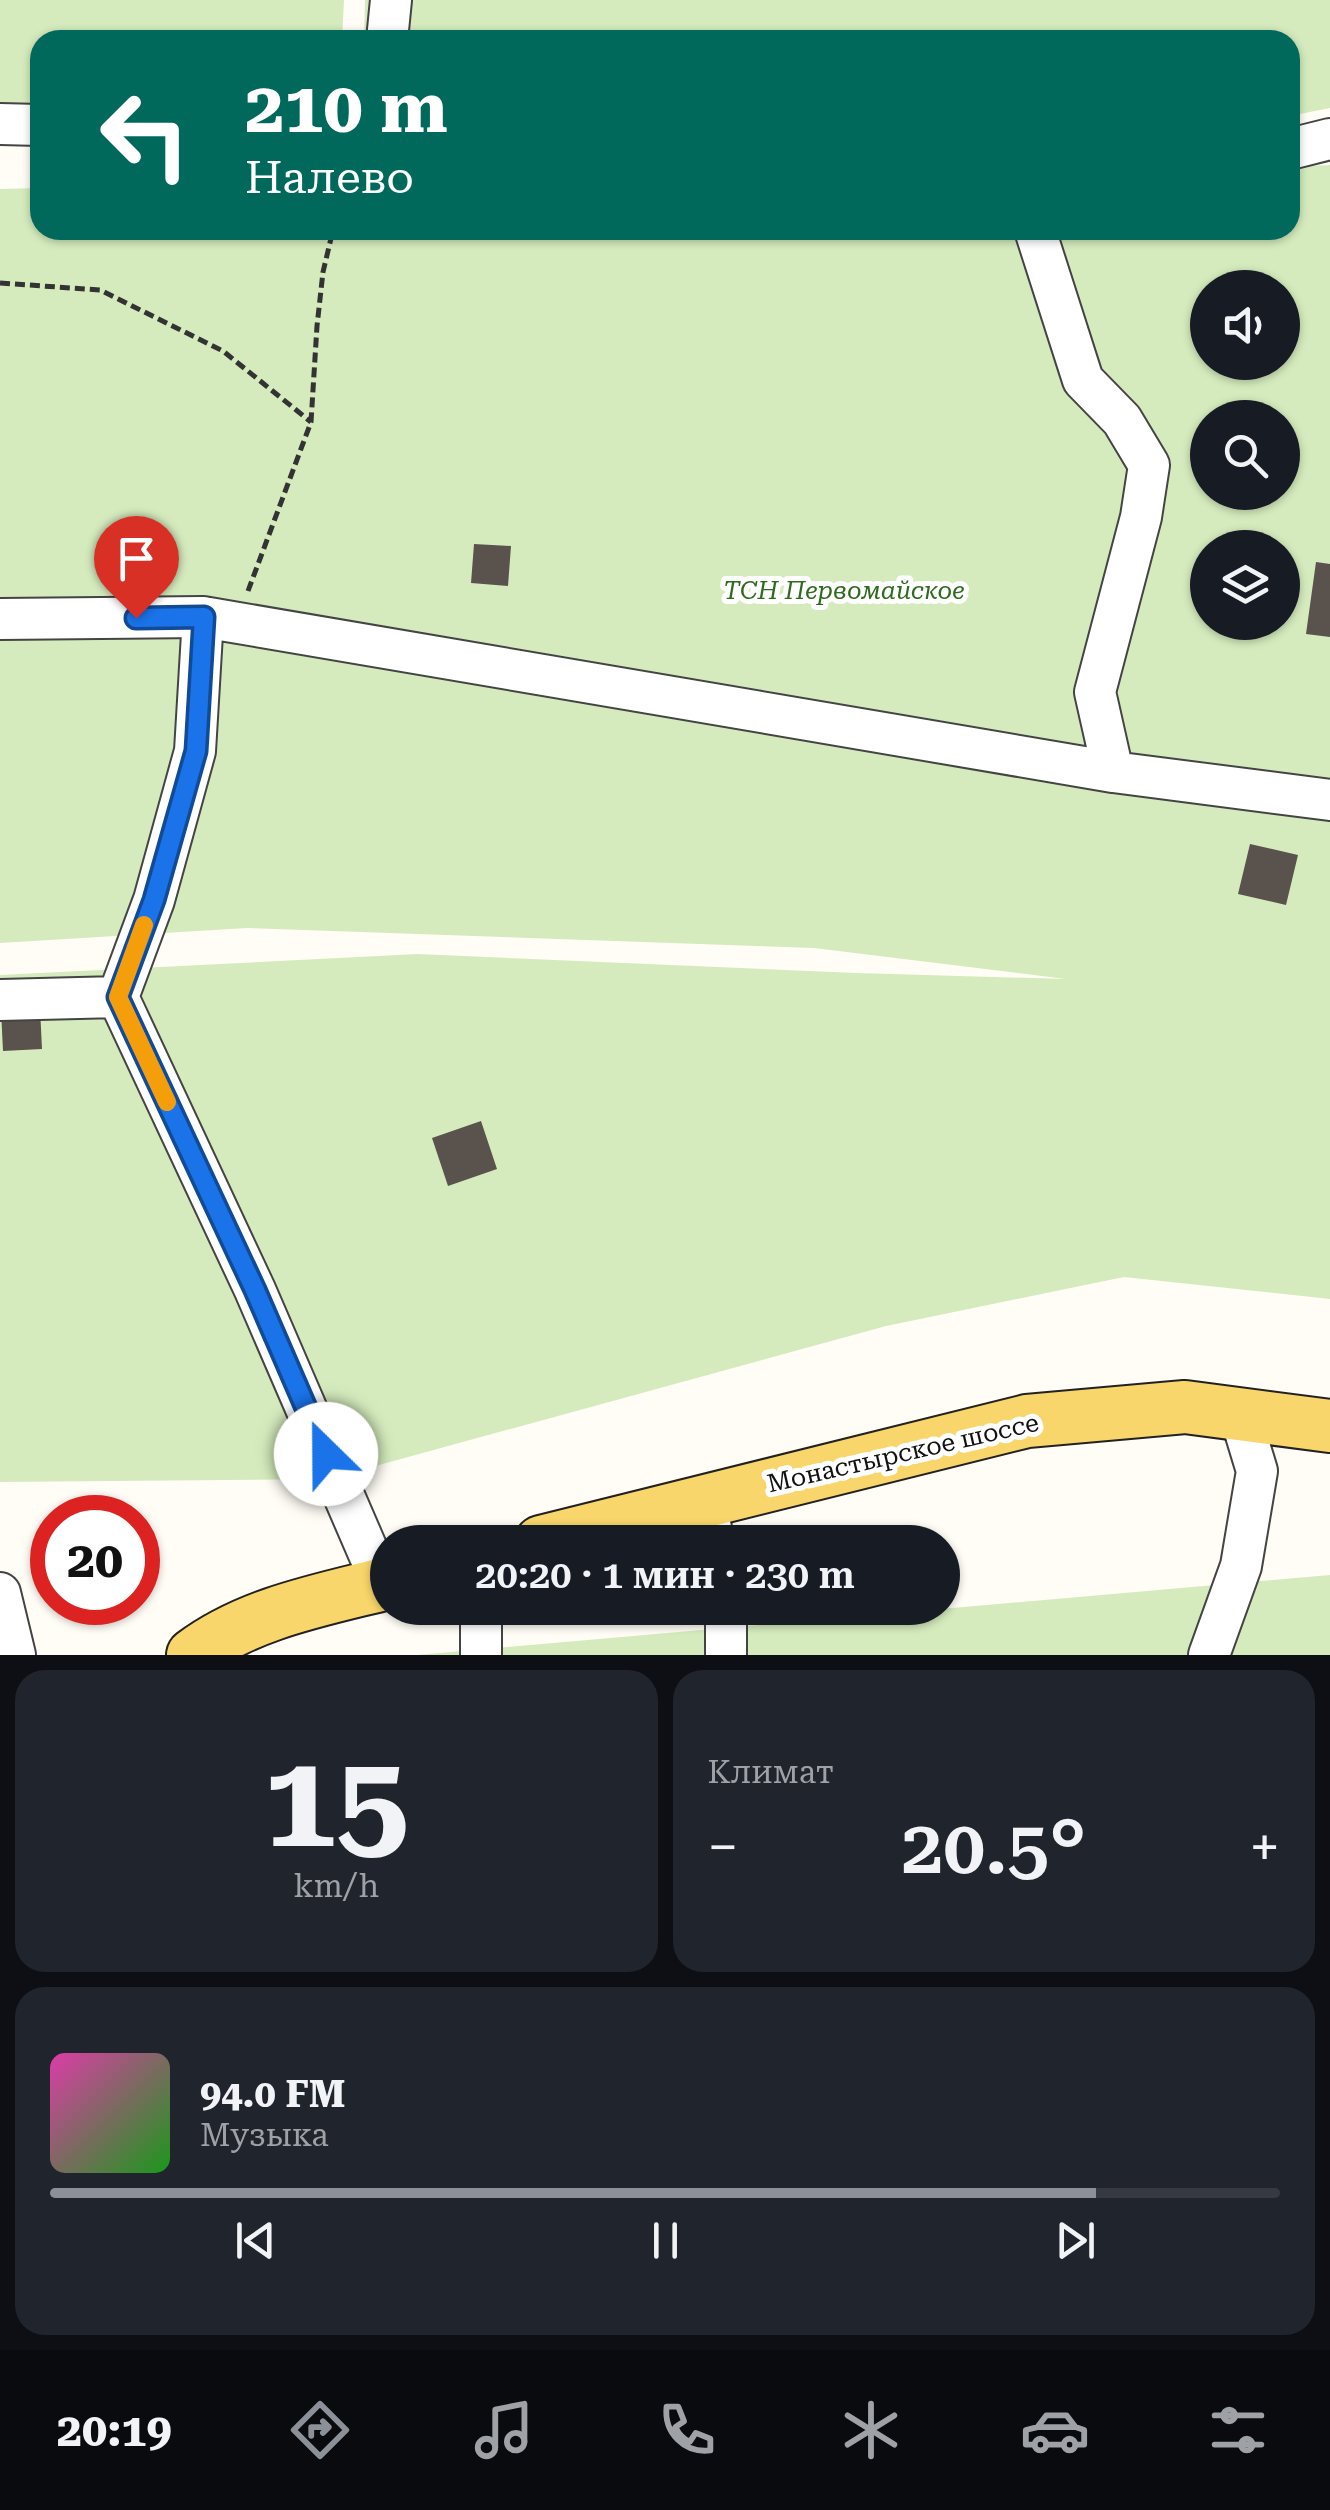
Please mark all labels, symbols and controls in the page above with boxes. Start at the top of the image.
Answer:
text: 210 m [245,67,448,149]
icon: left [80,70,210,200]
text: Налево [245,151,414,204]
map controls [1190,270,1300,640]
button: sound [1190,270,1300,380]
button: search [1190,400,1300,510]
pin [94,516,179,619]
button: layers [1190,530,1300,640]
icon: arrive [109,531,164,586]
park label: ТСН Первомайское [723,576,965,605]
position arrow [274,1402,378,1506]
street label: Монастырское шоссе [764,1408,1042,1498]
speed limit sign: 20 [30,1495,160,1625]
text: 20:20 · 1 мин · 230 m [475,1553,855,1597]
text: 15 [263,1725,409,1878]
text: Климат [708,1753,834,1791]
text: 20.5° [901,1803,1086,1891]
text: − [708,1815,738,1879]
text: + [1249,1815,1280,1879]
text: km/h [293,1867,379,1905]
text: 94.0 FM [200,2072,346,2116]
text: Музыка [200,2116,328,2154]
icon: previous [228,2213,283,2268]
icon: pause [638,2213,693,2268]
icon: next [1048,2213,1103,2268]
icon: directions [285,2395,355,2465]
icon: music [469,2395,539,2465]
icon: phone [652,2395,722,2465]
icon: climate [836,2395,906,2465]
icon: car [1020,2395,1090,2465]
icon: filters [1203,2395,1273,2465]
text: 20:19 [57,2404,172,2457]

